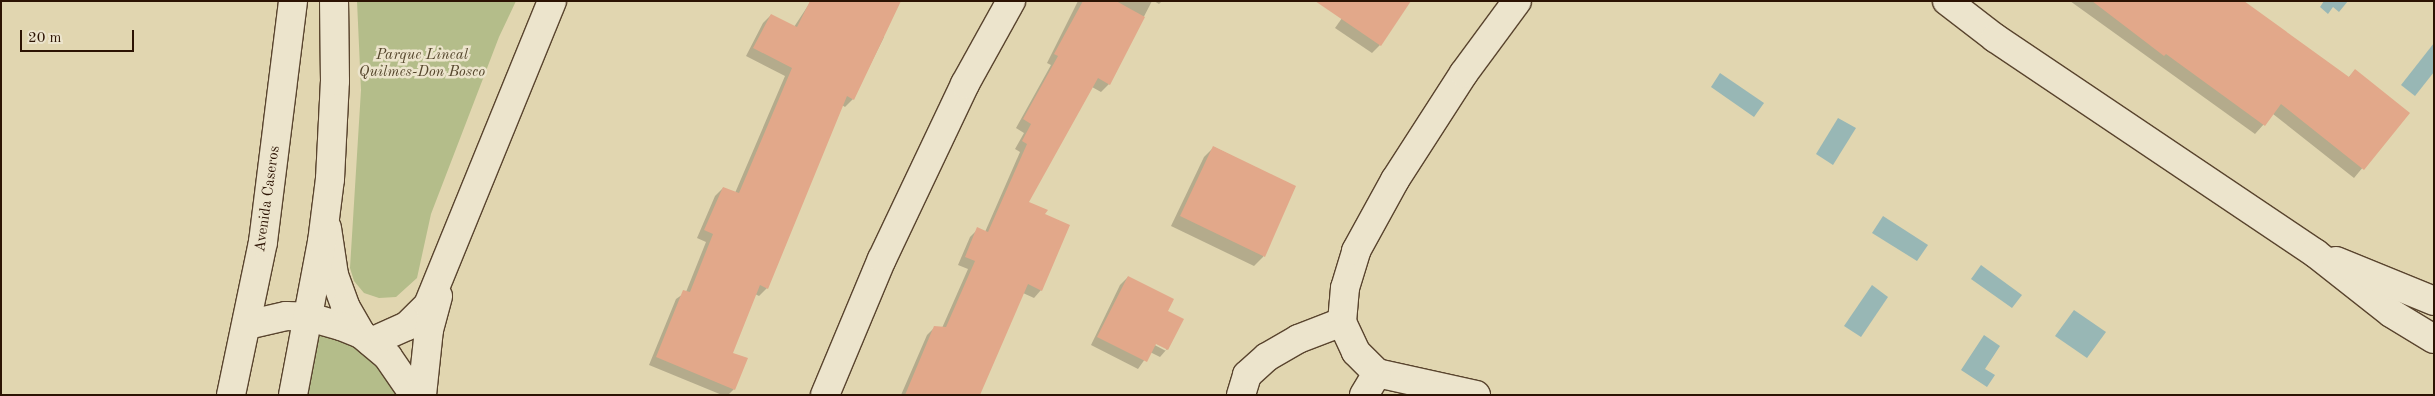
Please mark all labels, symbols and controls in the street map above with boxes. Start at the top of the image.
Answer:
scale bar [22,20,136,52]
text: 20 m [28,31,62,46]
park label: Parque Lineal Quilmes-Don Bosco [359,46,485,81]
street label: Avenida Caseros [252,145,284,253]

